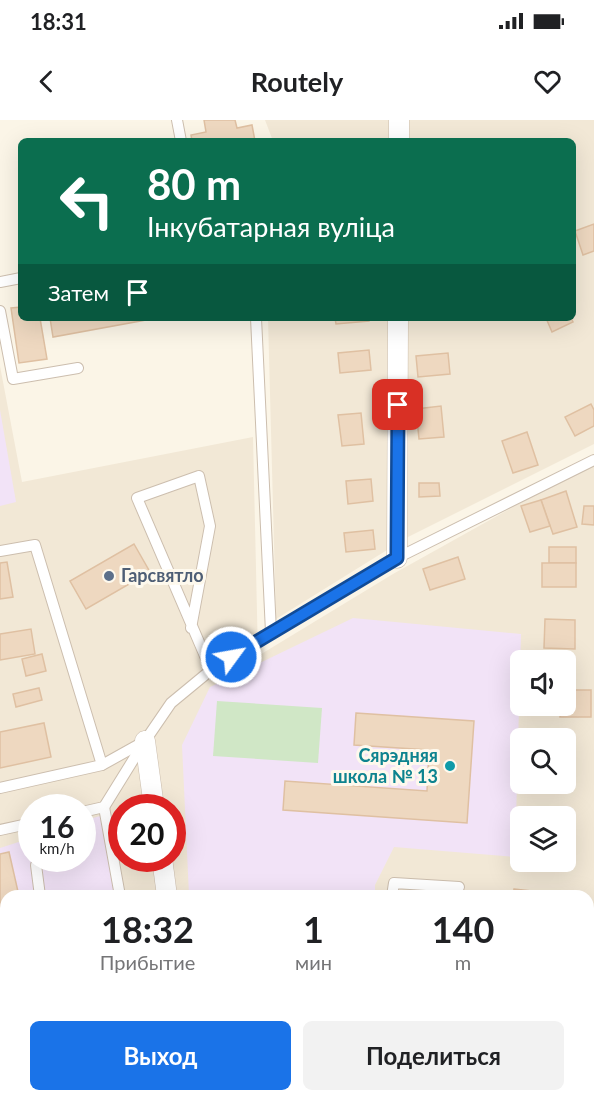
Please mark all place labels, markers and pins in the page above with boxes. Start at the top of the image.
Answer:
pin [372,379,423,430]
place label: Гарсвятло [121,564,204,586]
marker: Гарсвятло [102,569,116,583]
place label: Сярэдняя школа № 13 [333,744,438,787]
marker: Сярэдняя школа № 13 [443,759,457,773]

